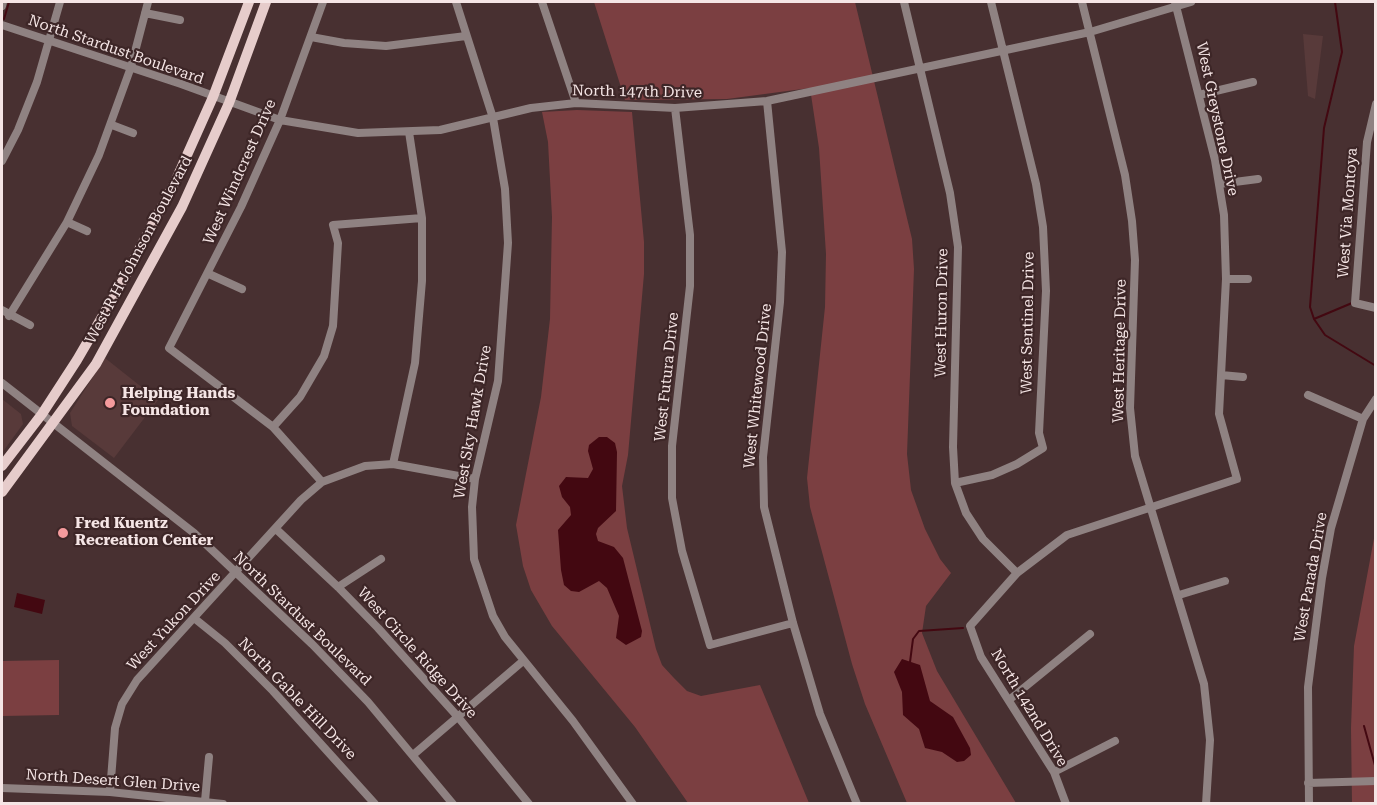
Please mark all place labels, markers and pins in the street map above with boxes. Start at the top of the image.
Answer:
place label: Helping Hands Foundation [122,385,235,420]
marker: Helping Hands Foundation [103,396,117,410]
place label: Fred Kuentz Recreation Center [75,515,213,550]
marker: Fred Kuentz Recreation Center [56,526,70,540]

